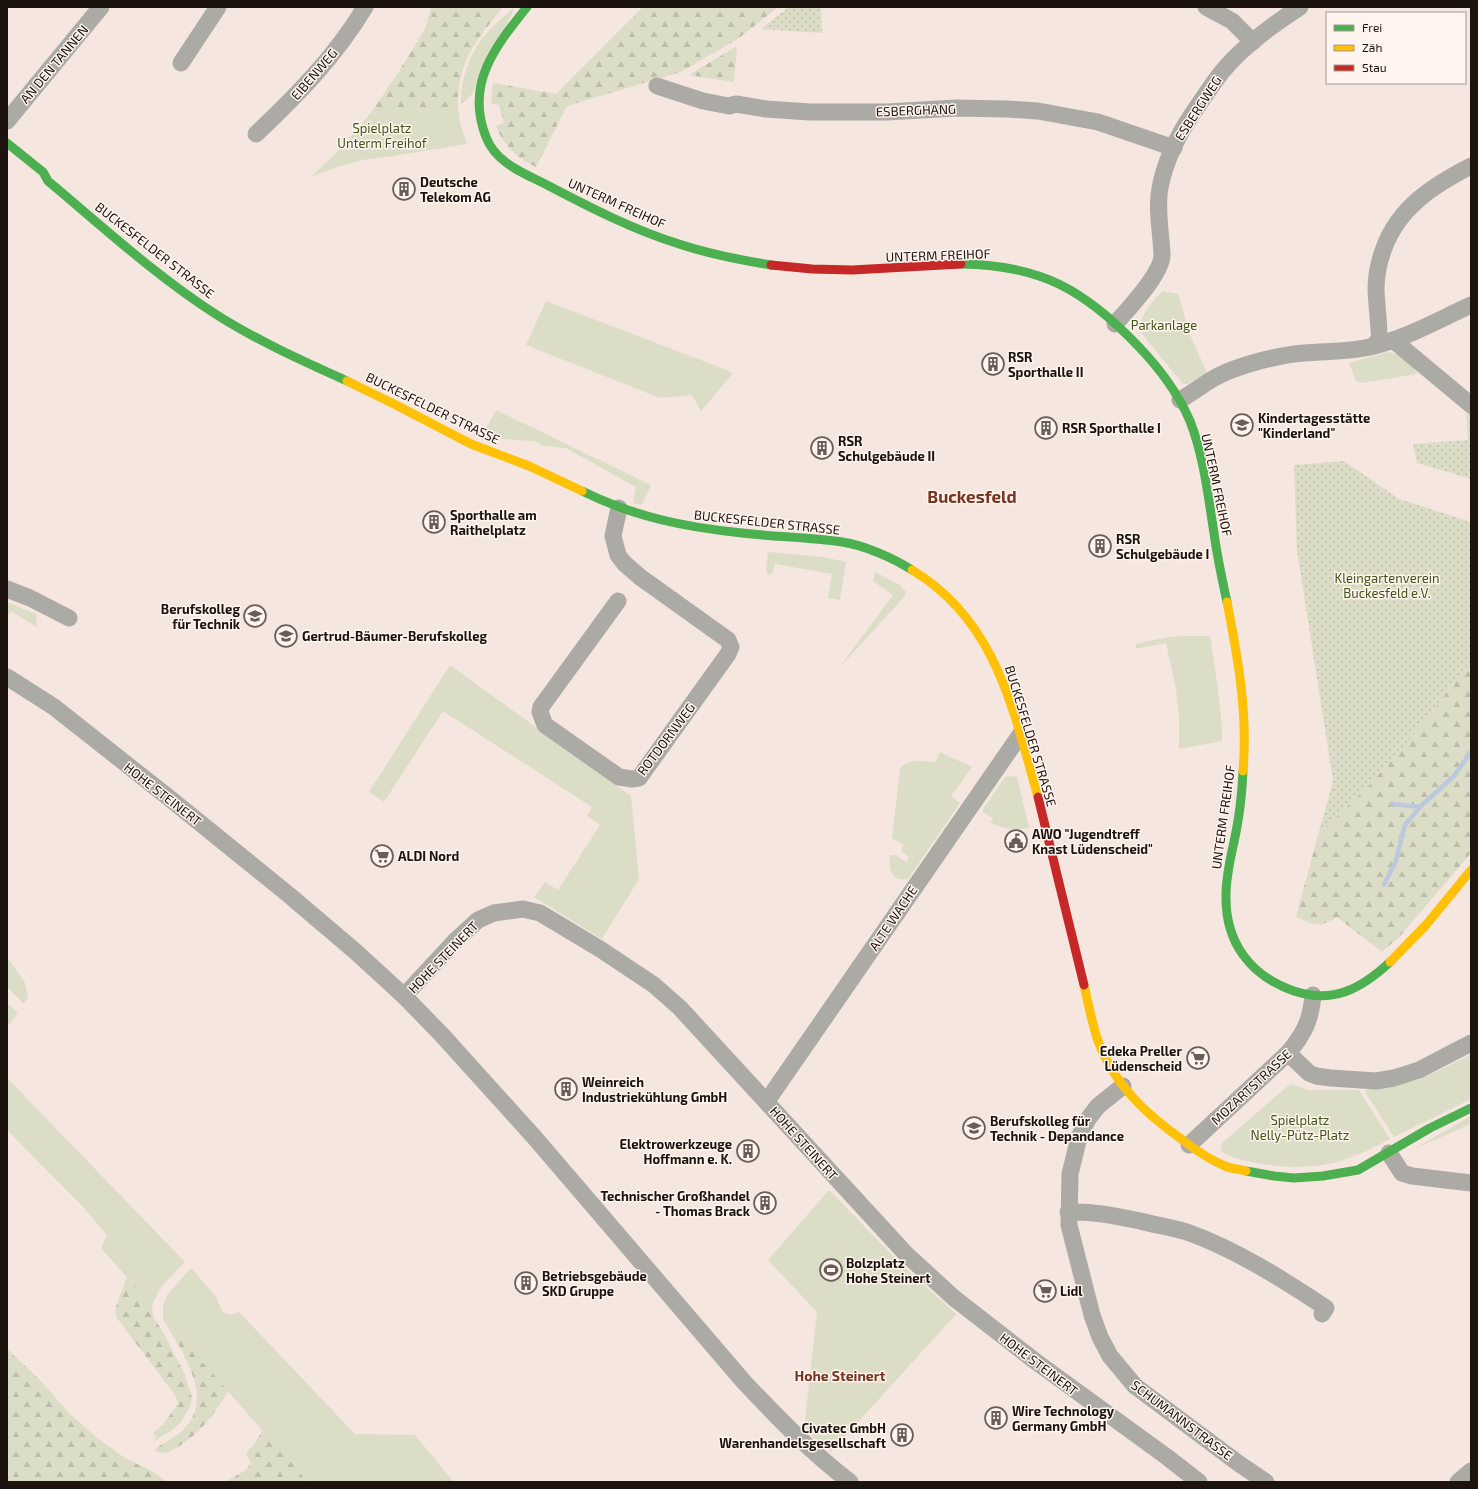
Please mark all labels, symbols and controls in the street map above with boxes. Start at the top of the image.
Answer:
legend [1326,12,1466,84]
text: Frei [1362,20,1382,34]
street label: AN DEN TANNEN [17,22,91,106]
text: Zäh [1362,40,1382,54]
street label: EIBENWEG [287,45,341,103]
text: Stau [1362,60,1387,74]
street label: ESBERGWEG [1171,73,1225,143]
street label: ESBERGHANG [876,101,956,119]
park label: Spielplatz Unterm Freihof [337,120,428,151]
place label: Deutsche Telekom AG [420,174,491,205]
street label: UNTERM FREIHOF [566,174,668,232]
building icon: Deutsche Telekom AG [391,176,417,202]
street label: BUCKESFELDER STRASSE [92,198,218,302]
street label: UNTERM FREIHOF [885,245,991,265]
park label: Parkanlage [1131,317,1197,333]
place label: RSR Sporthalle II [1008,349,1083,380]
building icon: RSR Sporthalle II [980,351,1006,377]
street label: BUCKESFELDER STRASSE [363,369,503,447]
place label: Kindertagesstätte "Kinderland" [1258,410,1370,441]
school or university icon: Kindertagesstätte "Kinderland" [1229,412,1255,438]
building icon: RSR Sporthalle I [1033,415,1059,441]
place label: RSR Sporthalle I [1062,420,1161,436]
street label: UNTERM FREIHOF [1198,432,1236,538]
place label: RSR Schulgebäude II [838,433,935,464]
building icon: RSR Schulgebäude II [809,435,835,461]
district label: Buckesfeld [927,486,1017,506]
street label: BUCKESFELDER STRASSE [693,506,841,538]
place label: Sporthalle am Raithelplatz [450,507,537,538]
building icon: Sporthalle am Raithelplatz [421,509,447,535]
place label: RSR Schulgebäude I [1116,531,1209,562]
building icon: RSR Schulgebäude I [1087,533,1113,559]
park label: Kleingartenverein Buckesfeld e.V. [1335,570,1439,601]
place label: Berufskolleg für Technik [161,601,241,632]
school or university icon: Berufskolleg für Technik [242,603,268,629]
school or university icon: Gertrud-Bäumer-Berufskolleg [273,623,299,649]
place label: Gertrud-Bäumer-Berufskolleg [302,628,488,644]
street label: BUCKESFELDER STRASSE [1002,663,1060,809]
street label: ROTDORNWEG [634,700,698,778]
street label: HOHE STEINERT [121,759,205,829]
street label: UNTERM FREIHOF [1208,764,1238,870]
place label: AWO "Jugendtreff Knast Lüdenscheid" [1032,826,1153,857]
public building icon: AWO "Jugendtreff Knast Lüdenscheid" [1003,828,1029,854]
supermarket icon: ALDI Nord [369,843,395,869]
place label: ALDI Nord [398,848,459,864]
street label: ALTE WACHE [866,883,920,953]
street label: HOHE STEINERT [405,917,482,996]
place label: Edeka Preller Lüdenscheid [1100,1043,1182,1074]
supermarket icon: Edeka Preller Lüdenscheid [1185,1045,1211,1071]
street label: MOZARTSTRASSE [1208,1046,1294,1128]
place label: Weinreich Industriekühlung GmbH [582,1074,727,1105]
building icon: Weinreich Industriekühlung GmbH [553,1076,579,1102]
street label: HOHE STEINERT [767,1103,842,1183]
park label: Spielplatz Nelly-Pütz-Platz [1251,1112,1349,1143]
place label: Berufskolleg für Technik - Depandance [990,1113,1124,1144]
school or university icon: Berufskolleg für Technik - Depandance [961,1115,987,1141]
place label: Elektrowerkzeuge Hoffmann e. K. [619,1136,732,1167]
building icon: Elektrowerkzeuge Hoffmann e. K. [735,1138,761,1164]
place label: Technischer Großhandel - Thomas Brack [600,1188,751,1219]
building icon: Technischer Großhandel - Thomas Brack [752,1190,778,1216]
place label: Bolzplatz Hohe Steinert [846,1255,931,1286]
sports icon: Bolzplatz Hohe Steinert [818,1257,844,1283]
place label: Betriebsgebäude SKD Gruppe [542,1268,647,1299]
building icon: Betriebsgebäude SKD Gruppe [513,1270,539,1296]
supermarket icon: Lidl [1032,1278,1058,1304]
place label: Lidl [1060,1283,1083,1299]
street label: HOHE STEINERT [997,1329,1082,1399]
district label: Hohe Steinert [795,1367,886,1384]
street label: SCHUMANNSTRASSE [1128,1377,1236,1463]
place label: Wire Technology Germany GmbH [1012,1403,1115,1434]
building icon: Wire Technology Germany GmbH [983,1405,1009,1431]
place label: Civatec GmbH Warenhandelsgesellschaft [719,1420,887,1451]
building icon: Civatec GmbH Warenhandelsgesellschaft [889,1422,915,1448]

